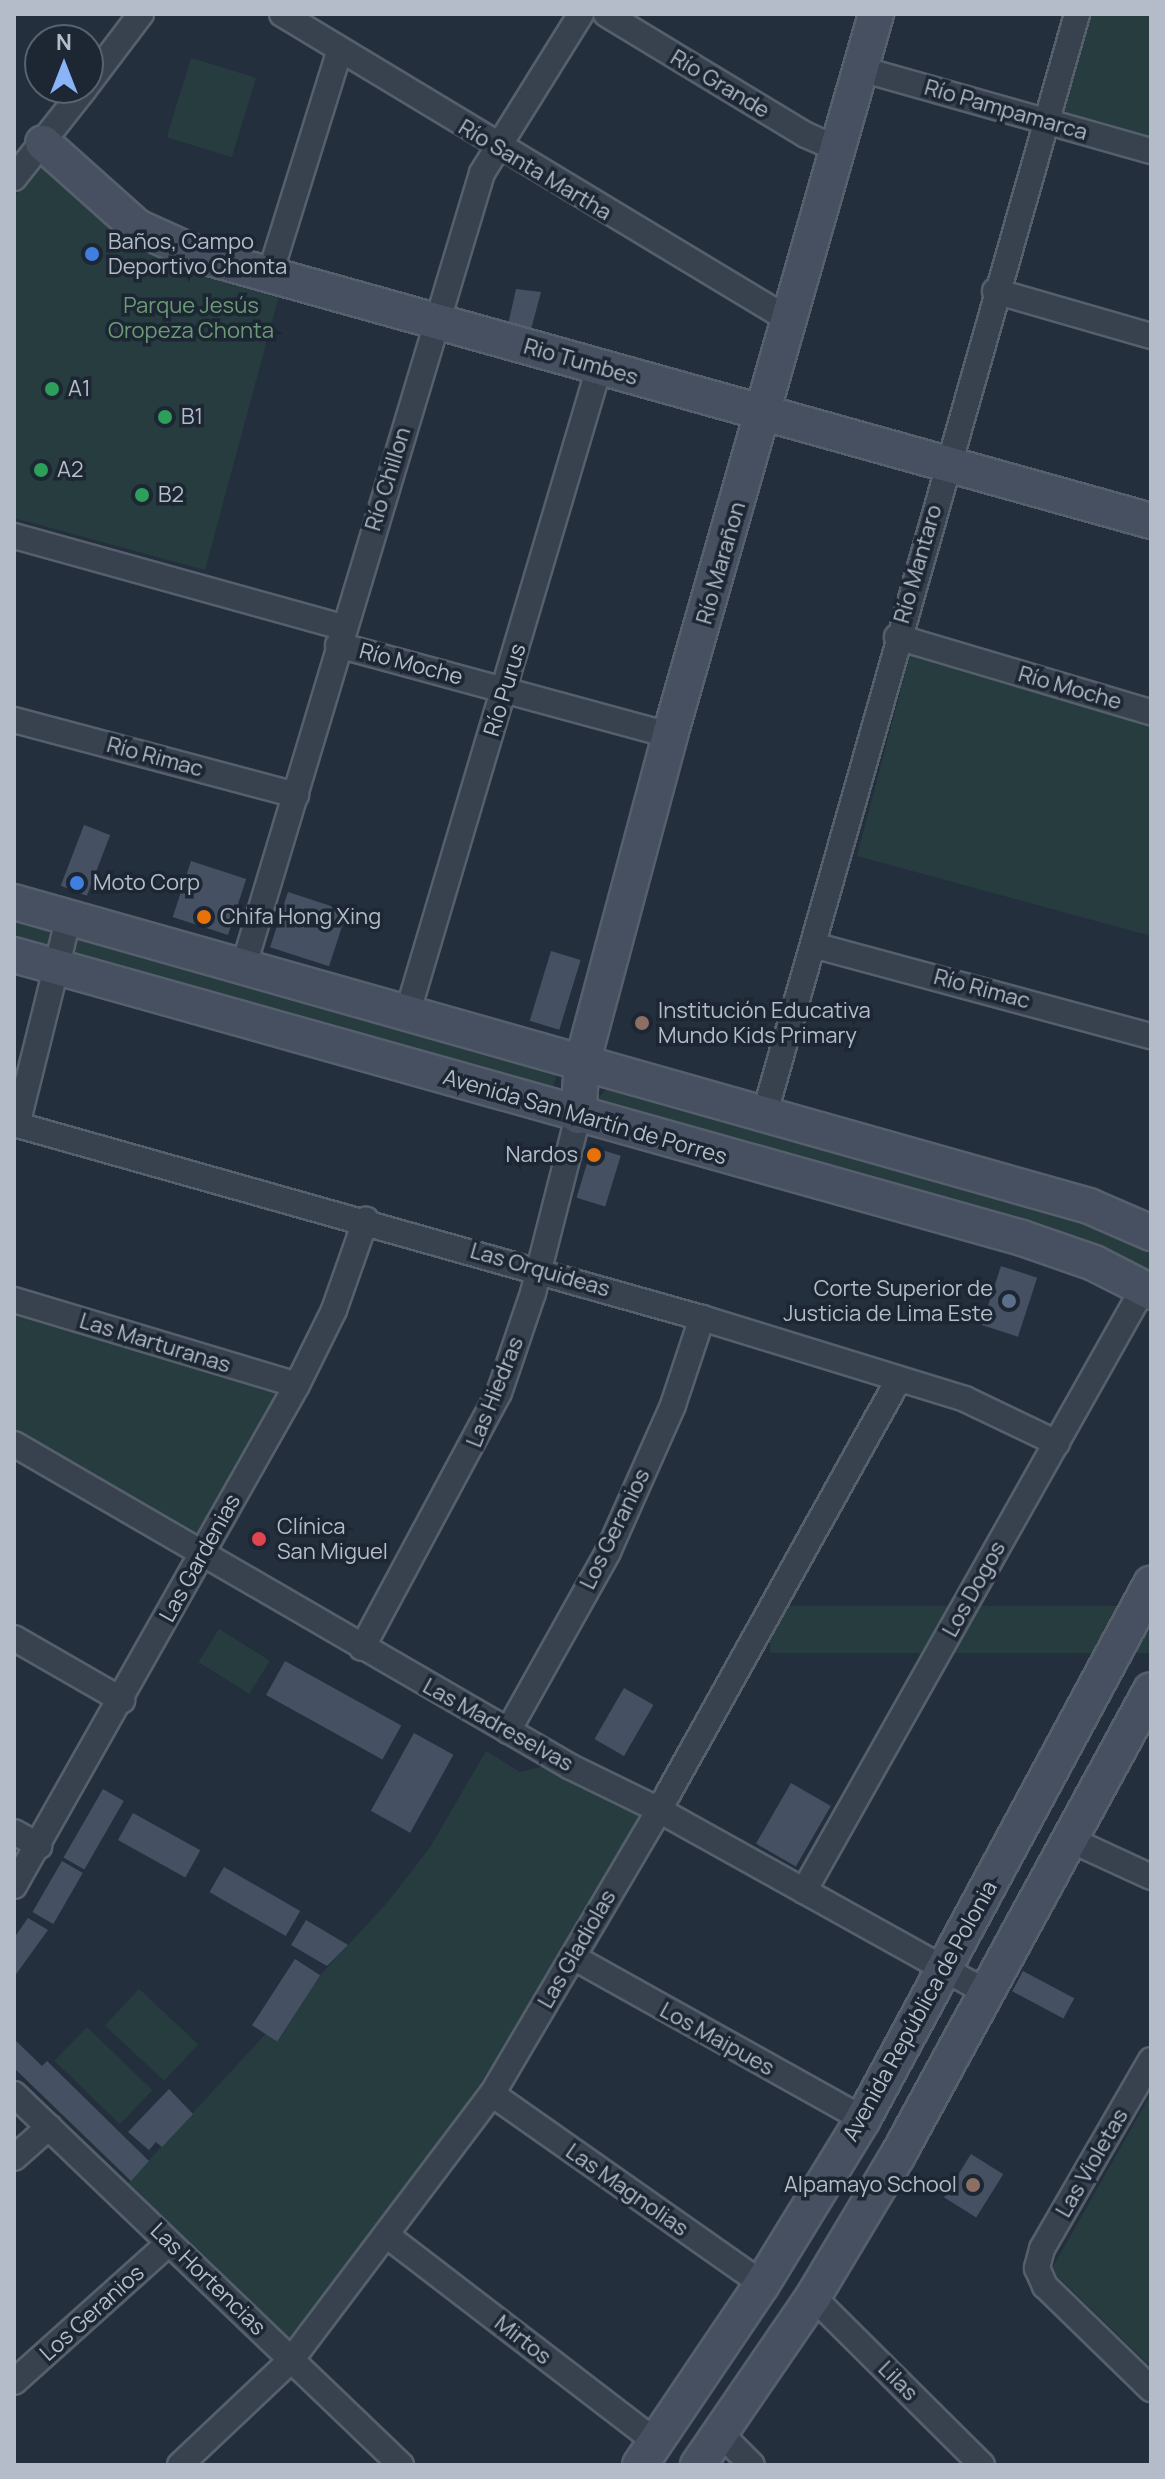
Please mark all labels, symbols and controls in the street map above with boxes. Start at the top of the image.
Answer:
north arrow [24,24,104,104]
text: N [56,27,72,57]
street label: Río Grande [666,44,774,124]
street label: Río Pampamarca [922,74,1090,146]
street label: Río Santa Martha [454,114,616,226]
place label: Baños, Campo Deportivo Chonta [108,228,287,280]
marker: Baños, Campo Deportivo Chonta [83,245,101,263]
park label: Parque Jesús Oropeza Chonta [108,292,274,344]
street label: Rio Tumbes [521,333,641,391]
place label: A1 [68,376,91,402]
marker: A1 [43,380,61,398]
place label: B1 [181,404,203,430]
marker: B1 [156,408,174,426]
street label: Río Chillon [360,424,416,534]
place label: A2 [57,457,83,483]
marker: A2 [32,461,50,479]
place label: B2 [158,482,184,508]
marker: B2 [133,486,151,504]
street label: Río Marañon [691,499,751,627]
street label: Río Mantaro [889,502,947,626]
street label: Río Moche [356,638,466,690]
street label: Río Purus [478,641,532,739]
street label: Río Moche [1015,661,1125,715]
street label: Río Rimac [104,732,206,782]
place label: Moto Corp [93,870,200,896]
marker: Moto Corp [68,874,86,892]
place label: Chifa Hong Xing [220,904,381,930]
marker: Chifa Hong Xing [195,908,213,926]
street label: Río Rimac [931,964,1033,1014]
place label: Institución Educativa Mundo Kids Primary [658,997,871,1048]
marker: Institución Educativa Mundo Kids Primary [633,1014,651,1032]
street label: Avenida San Martín de Porres [440,1064,730,1170]
place label: Nardos [506,1142,578,1168]
marker: Nardos [585,1146,603,1164]
street label: Las Orquideas [467,1237,613,1303]
place label: Corte Superior de Justicia de Lima Este [783,1275,993,1326]
marker: Corte Superior de Justicia de Lima Este [1000,1292,1018,1310]
street label: Las Marturanas [76,1308,234,1378]
street label: Las Hiedras [461,1333,529,1451]
street label: Los Geranios [574,1464,656,1594]
street label: Las Gardenias [154,1489,246,1627]
place label: Clínica San Miguel [277,1513,388,1564]
marker: Clínica San Miguel [248,1528,270,1550]
street label: Los Dogos [937,1537,1011,1641]
street label: Las Madreselvas [418,1673,578,1777]
street label: Avenida República de Polonia [837,1876,1003,2146]
street label: Las Gladiolas [532,1885,622,2013]
street label: Los Maipues [655,1997,779,2081]
street label: Las Violetas [1050,2104,1134,2222]
street label: Las Magnolias [561,2138,693,2242]
place label: Alpamayo School [784,2172,957,2198]
marker: Alpamayo School [964,2176,982,2194]
street label: Las Hortencias [145,2217,271,2341]
street label: Los Geranios [35,2259,149,2367]
street label: Mirtos [490,2310,556,2370]
street label: Lilas [873,2356,923,2406]

